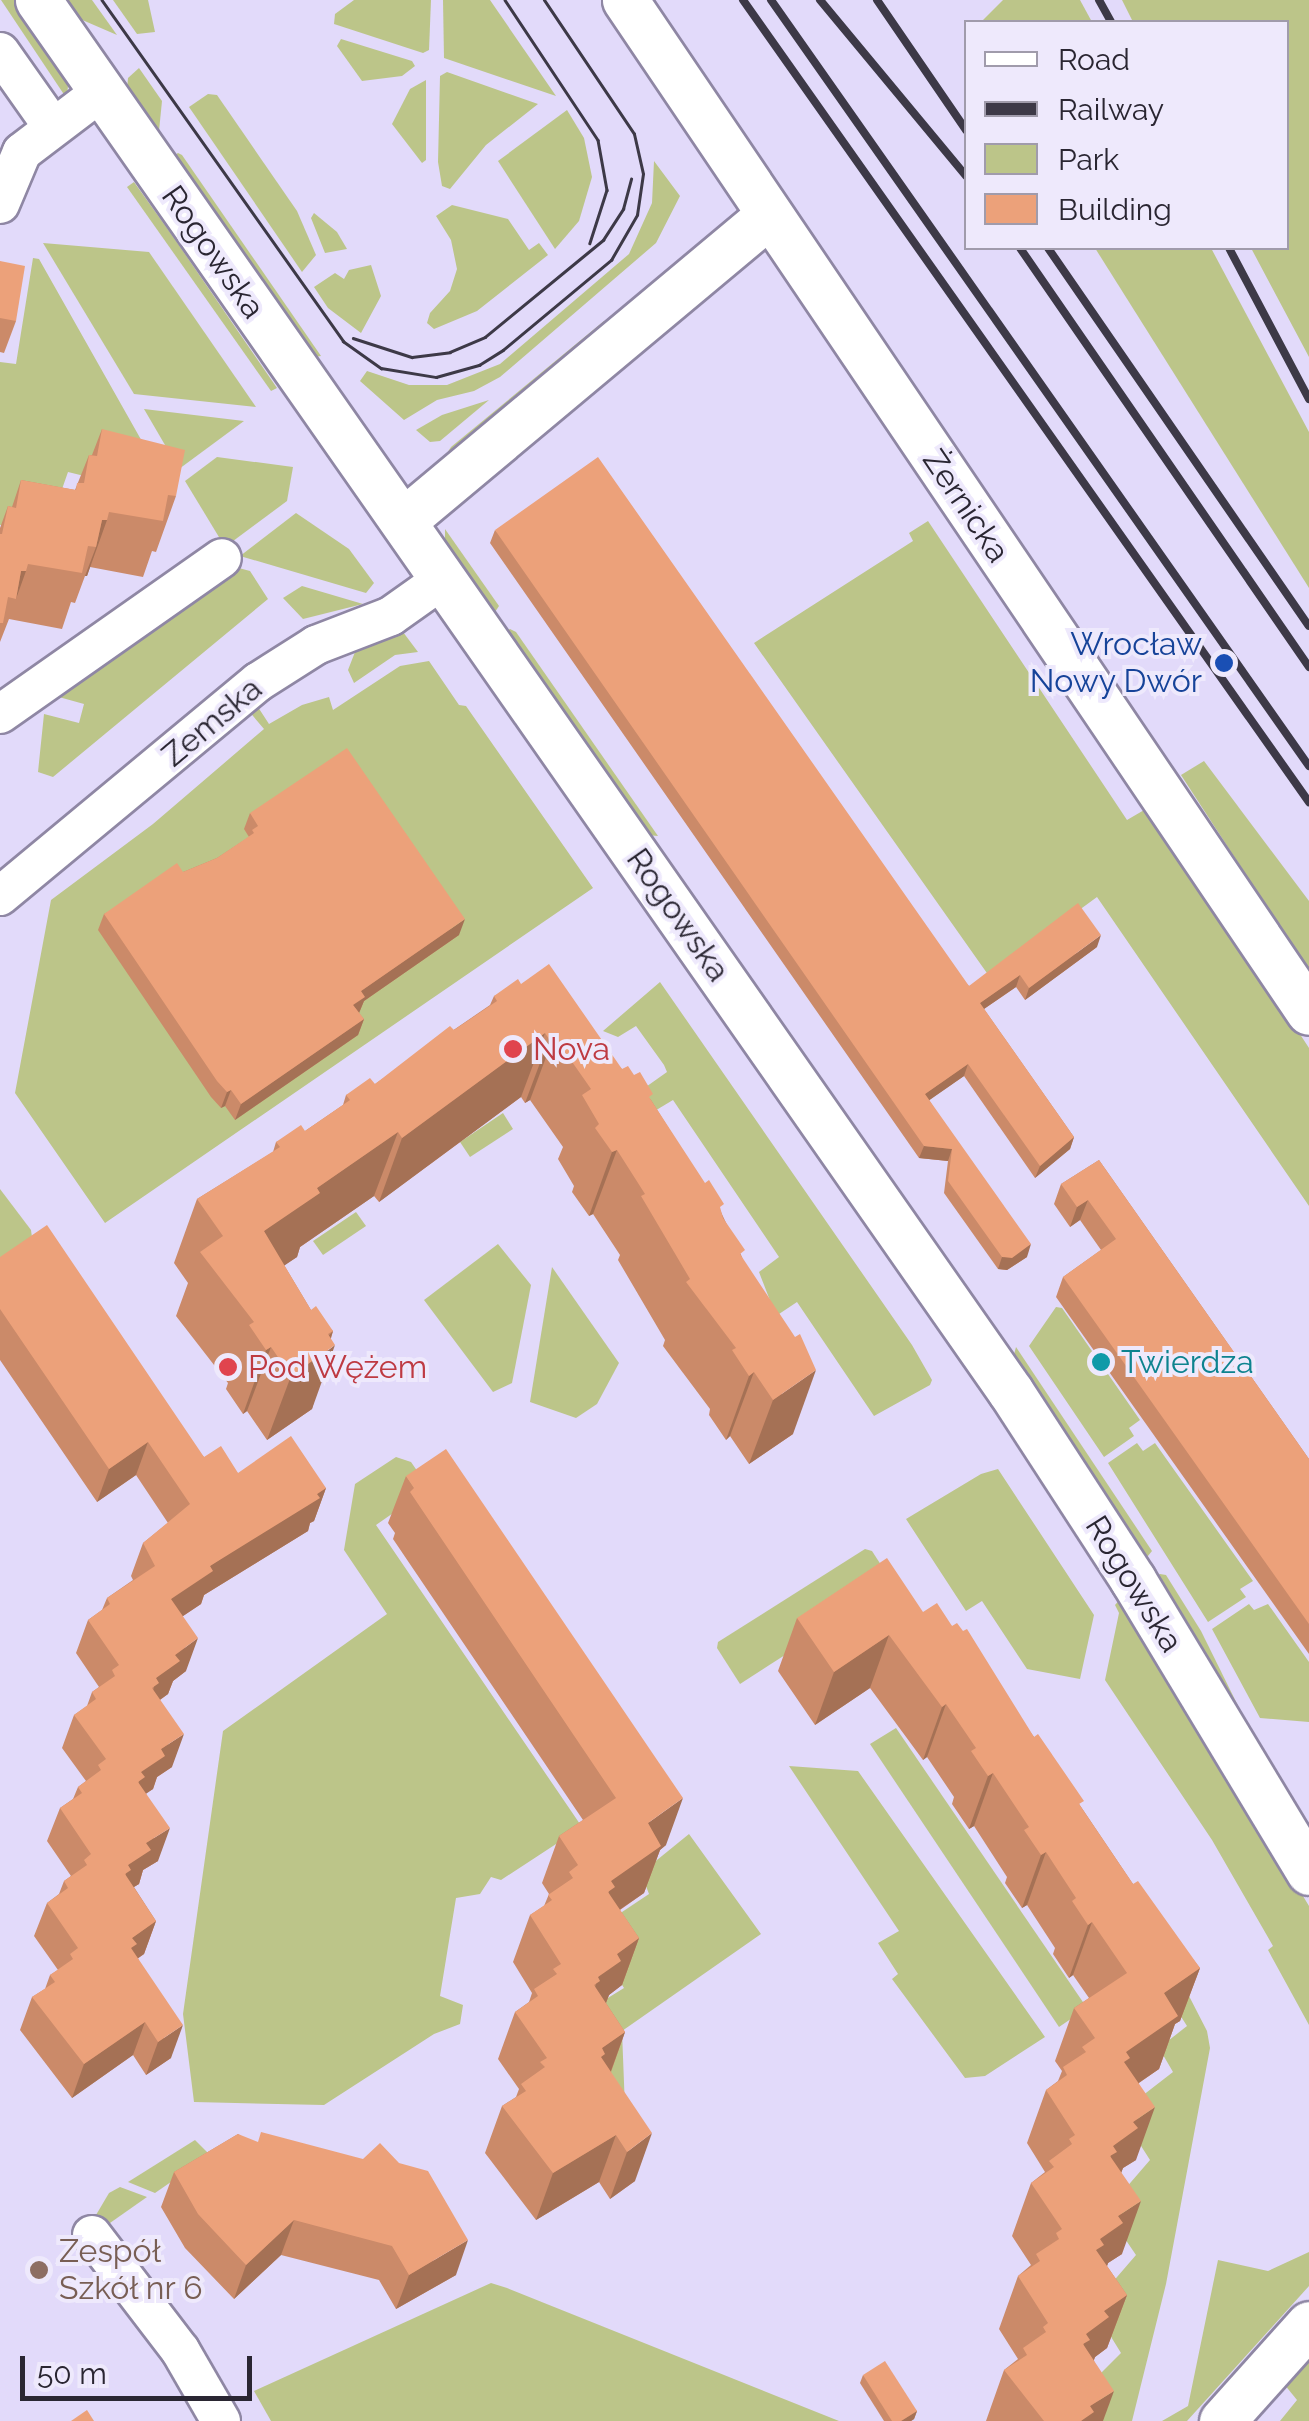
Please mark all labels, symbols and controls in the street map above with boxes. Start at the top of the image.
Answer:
legend [964,20,1289,250]
text: Road [1058,42,1130,77]
text: Railway [1058,92,1164,127]
text: Park [1058,142,1119,177]
street label: Rogowska [153,178,273,326]
text: Building [1058,192,1172,227]
street label: Żernicka [915,443,1017,569]
place label: Wrocław Nowy Dwór [1029,626,1202,701]
marker: Wrocław Nowy Dwór [1211,650,1237,676]
street label: Zemska [155,669,269,775]
street label: Rogowska [618,841,738,989]
place label: Nova [533,1030,610,1068]
marker: Nova [502,1038,524,1060]
place label: Twierdza [1121,1343,1254,1381]
place label: Pod Wężem [248,1348,428,1386]
marker: Twierdza [1090,1351,1112,1373]
marker: Pod Wężem [217,1356,239,1378]
street label: Rogowska [1077,1509,1191,1659]
place label: Zespół Szkół nr 6 [59,2233,204,2308]
marker: Zespół Szkół nr 6 [28,2259,50,2281]
scale bar [25,2336,258,2398]
text: 50 m [37,2356,107,2391]

